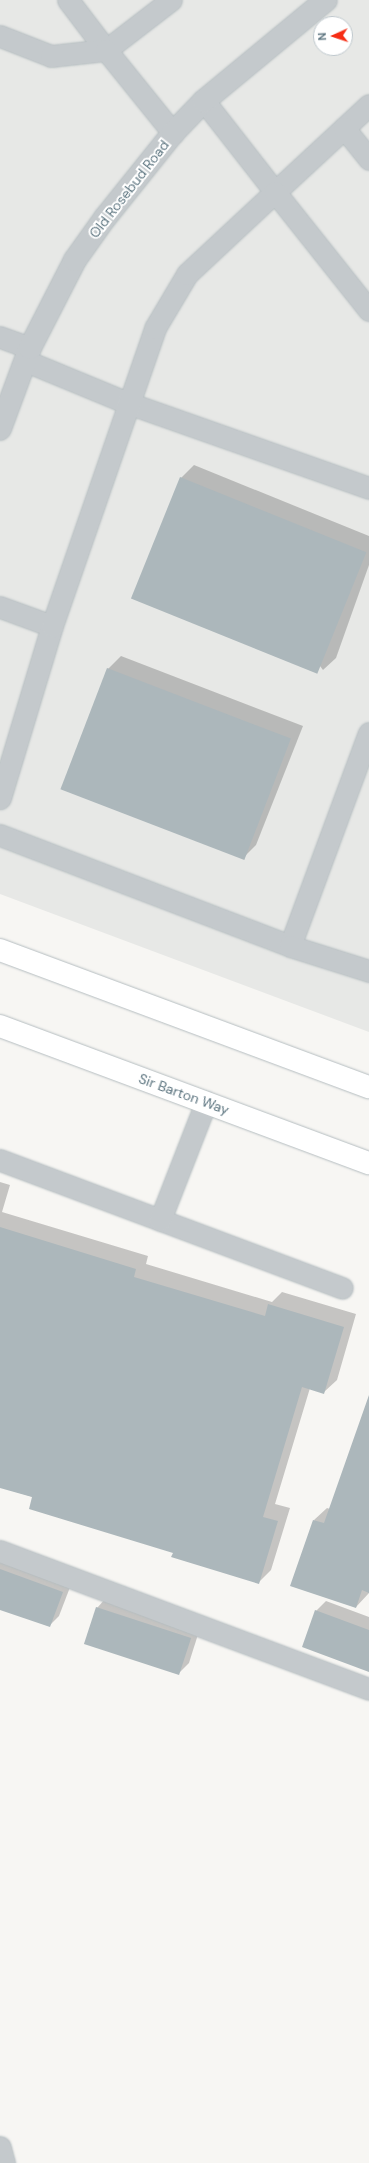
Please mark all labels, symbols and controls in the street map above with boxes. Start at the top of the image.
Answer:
north arrow [313,16,353,56]
text: N [315,32,329,41]
street label: Old Rosebud Road [86,137,172,241]
street label: Sir Barton Way [136,1070,232,1118]

